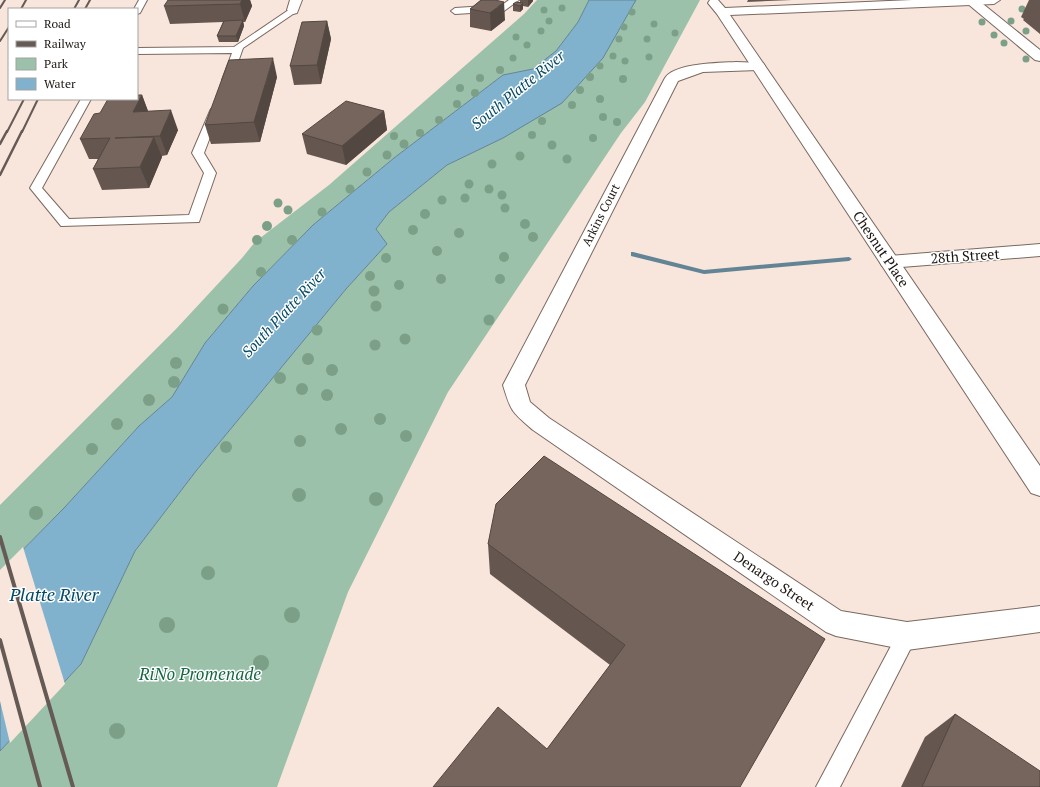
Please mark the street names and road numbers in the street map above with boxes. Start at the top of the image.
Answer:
street label: Arkins Court [578,181,623,248]
street label: Chesnut Place [849,207,914,291]
street label: 28th Street [930,244,1001,267]
street label: Denargo Street [730,547,819,615]

